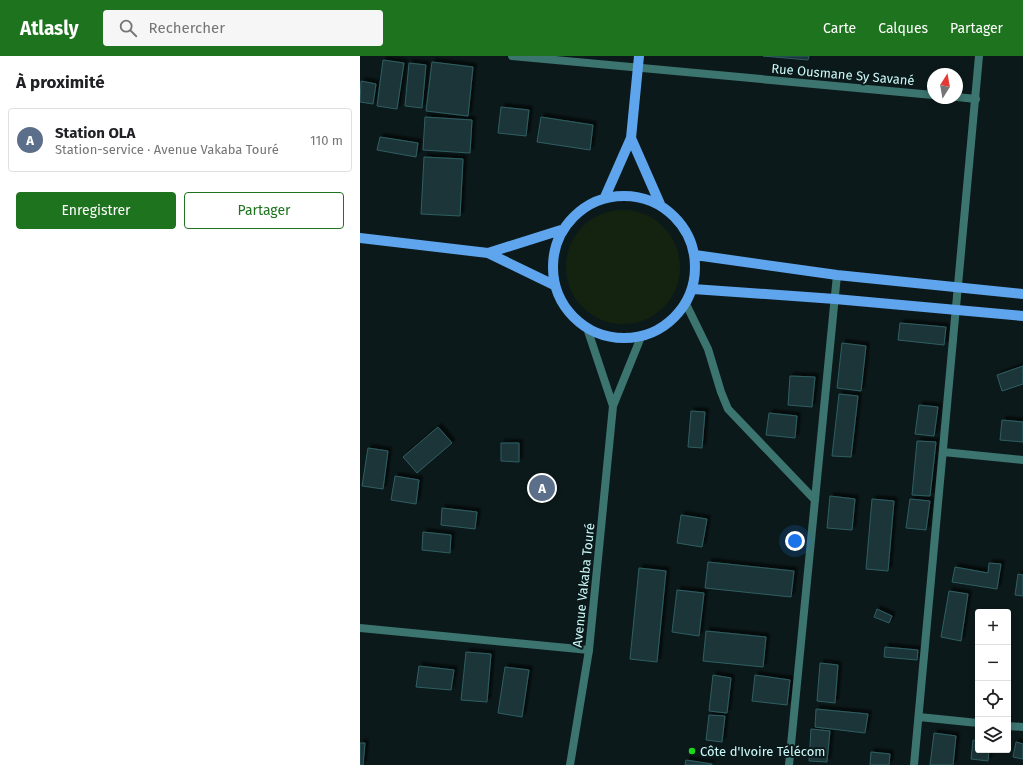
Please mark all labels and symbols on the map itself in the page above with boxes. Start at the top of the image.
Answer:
street label: Rue Ousmane Sy Savané [771,61,915,88]
north arrow [927,68,963,104]
pin: A [529,473,555,503]
street label: Avenue Vakaba Touré [570,522,597,648]
your location [785,531,805,551]
place label: Côte d'Ivoire Télécom [700,744,825,759]
marker: Côte d'Ivoire Télécom [687,746,697,756]

